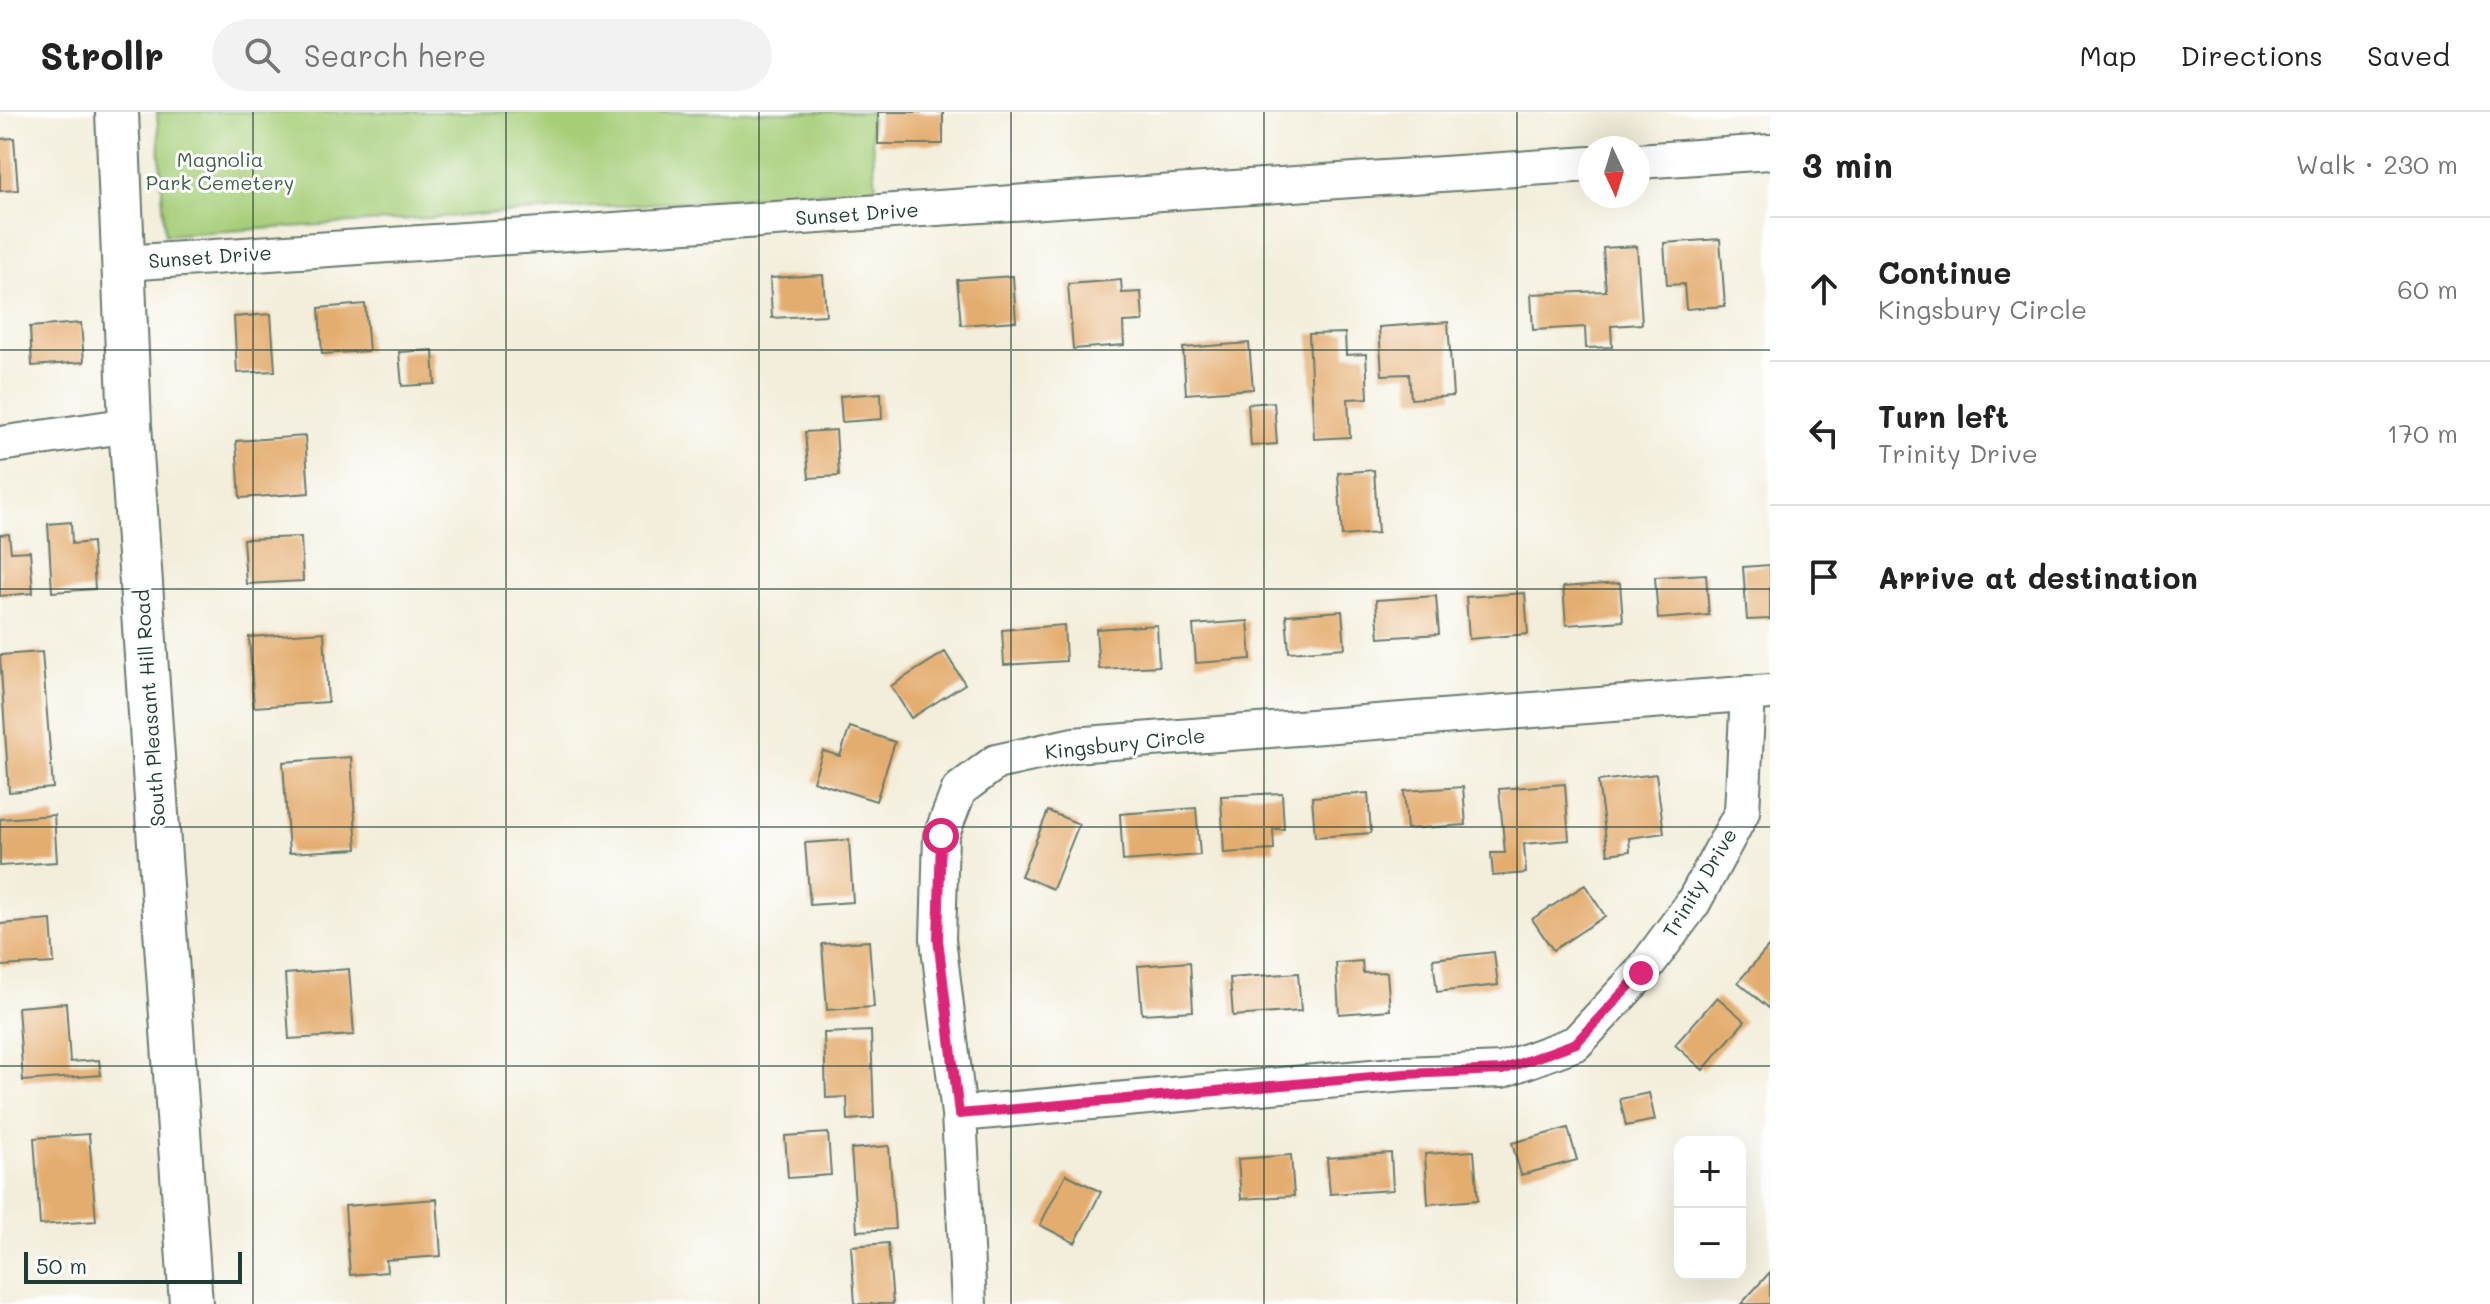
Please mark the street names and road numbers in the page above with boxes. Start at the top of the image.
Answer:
street label: Sunset Drive [794,196,919,230]
street label: Sunset Drive [147,239,272,273]
street label: South Pleasant Hill Road [128,589,170,828]
street label: Kingsbury Circle [1044,722,1206,764]
street label: Trinity Drive [1656,823,1742,942]

